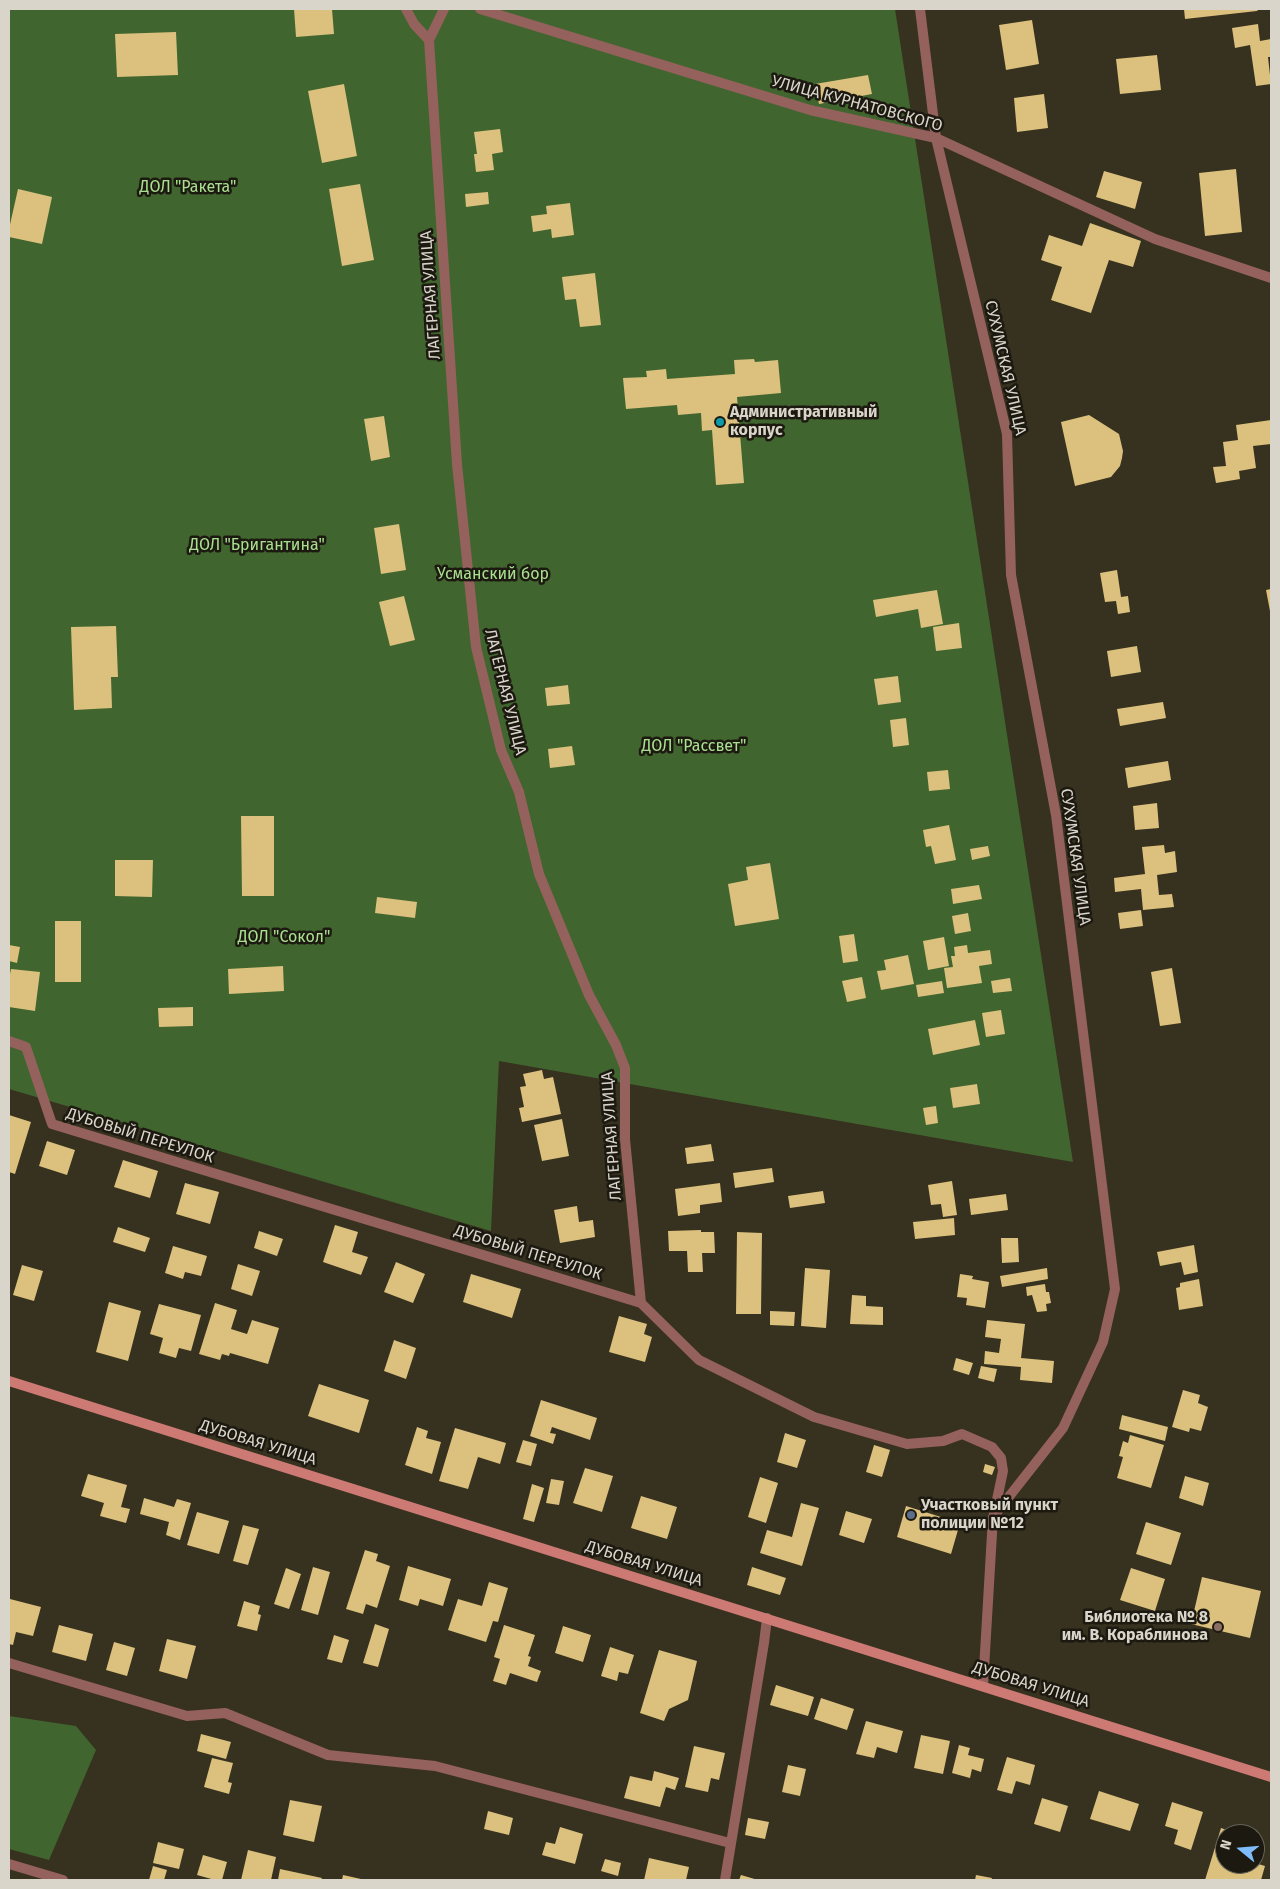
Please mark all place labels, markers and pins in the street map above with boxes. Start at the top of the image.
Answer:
place label: Административный корпус [730,403,877,441]
marker: Административный корпус [714,416,726,428]
place label: Участковый пункт полиции №12 [921,1496,1058,1534]
marker: Участковый пункт полиции №12 [905,1509,917,1521]
place label: Библиотека № 8 им. В. Кораблинова [1062,1608,1208,1646]
marker: Библиотека № 8 им. В. Кораблинова [1212,1621,1224,1633]

